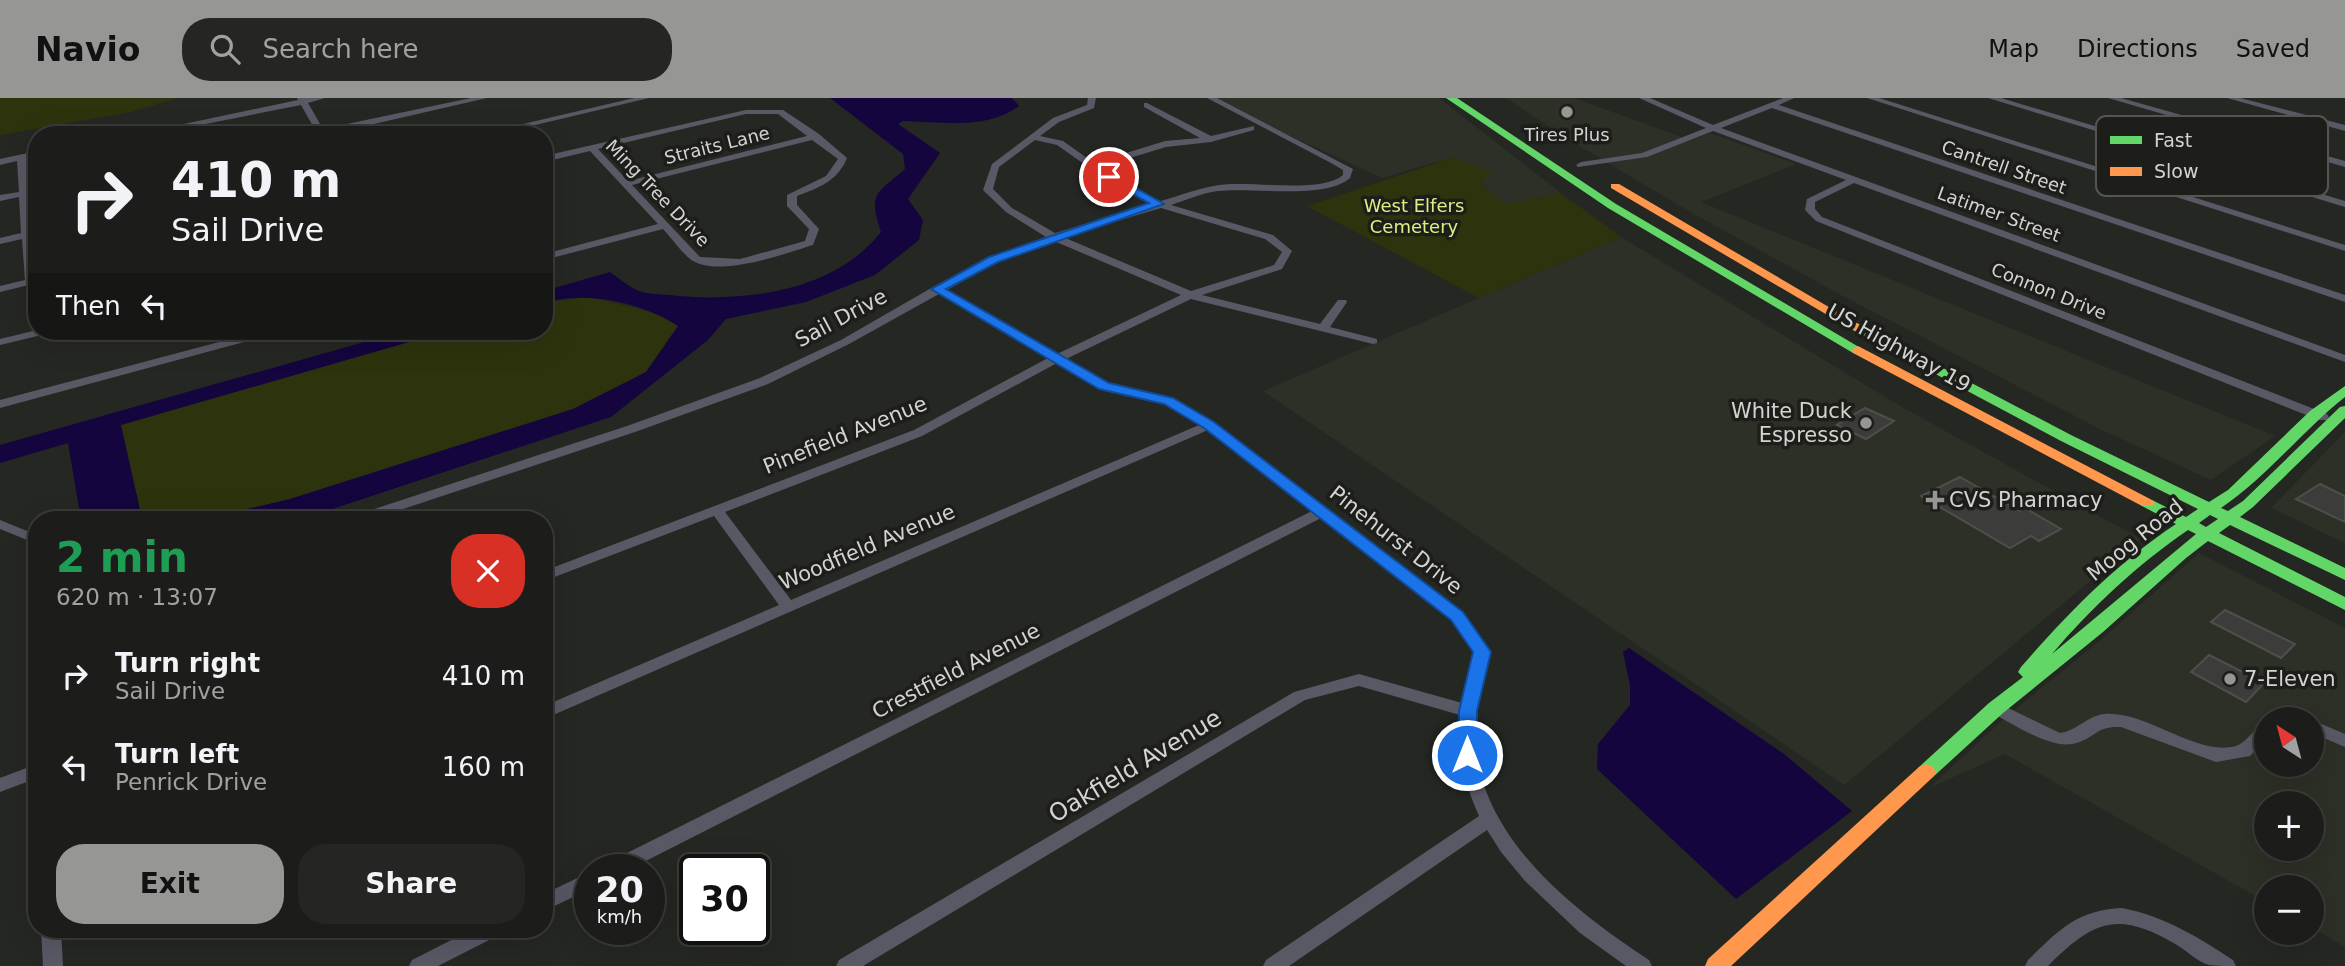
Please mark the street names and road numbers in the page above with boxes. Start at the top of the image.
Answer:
street label: Straits Lane [662,122,772,168]
street label: Ming Tree Drive [602,135,714,251]
street label: Cantrell Street [1939,136,2069,198]
street label: Latimer Street [1935,182,2063,246]
street label: Connon Drive [1988,258,2110,324]
street label: Sail Drive [791,284,891,352]
street label: US Highway 19 [1823,299,1975,397]
street label: Pinefield Avenue [760,391,930,479]
street label: Pinehurst Drive [1325,481,1467,599]
street label: Moog Road [2082,494,2188,586]
street label: Woodfield Avenue [776,499,958,595]
street label: Crestfield Avenue [868,618,1044,724]
street label: Oakfield Avenue [1044,704,1226,828]

